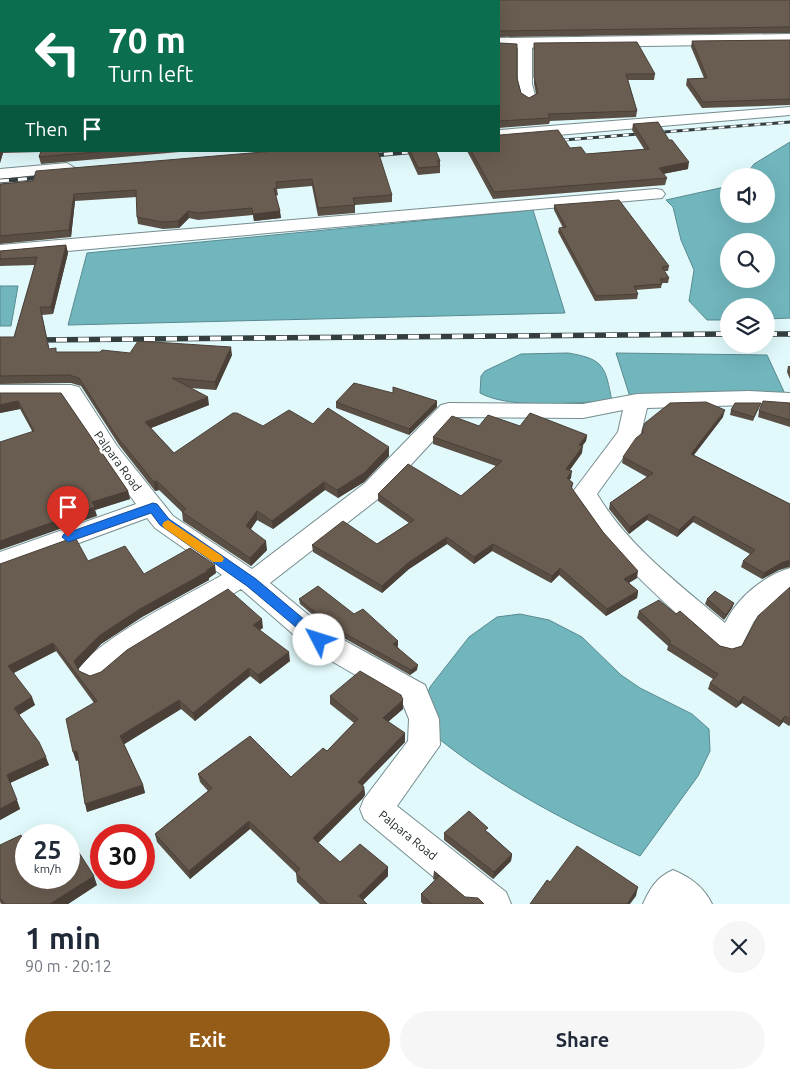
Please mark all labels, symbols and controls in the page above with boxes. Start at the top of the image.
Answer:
icon: left [25,20,90,85]
text: 70 m [108,20,186,60]
text: Turn left [108,61,193,86]
icon: arrive [78,115,106,143]
text: Then [25,118,68,140]
map controls [720,168,775,353]
button: sound [720,168,775,223]
button: search [720,233,775,288]
button: layers [720,298,775,353]
street label: Palpara Road [92,429,144,493]
pin [47,486,89,537]
icon: arrive [54,493,82,521]
position arrow [292,613,344,665]
street label: Palpara Road [376,808,440,862]
speed limit sign: 30 [90,824,155,889]
text: 25 [33,836,62,864]
text: km/h [34,862,61,875]
text: 1 min [25,921,101,955]
button: close [713,921,765,973]
text: 90 m · 20:12 [25,957,112,975]
button: Exit [25,1011,390,1069]
button: Share [400,1011,765,1069]

